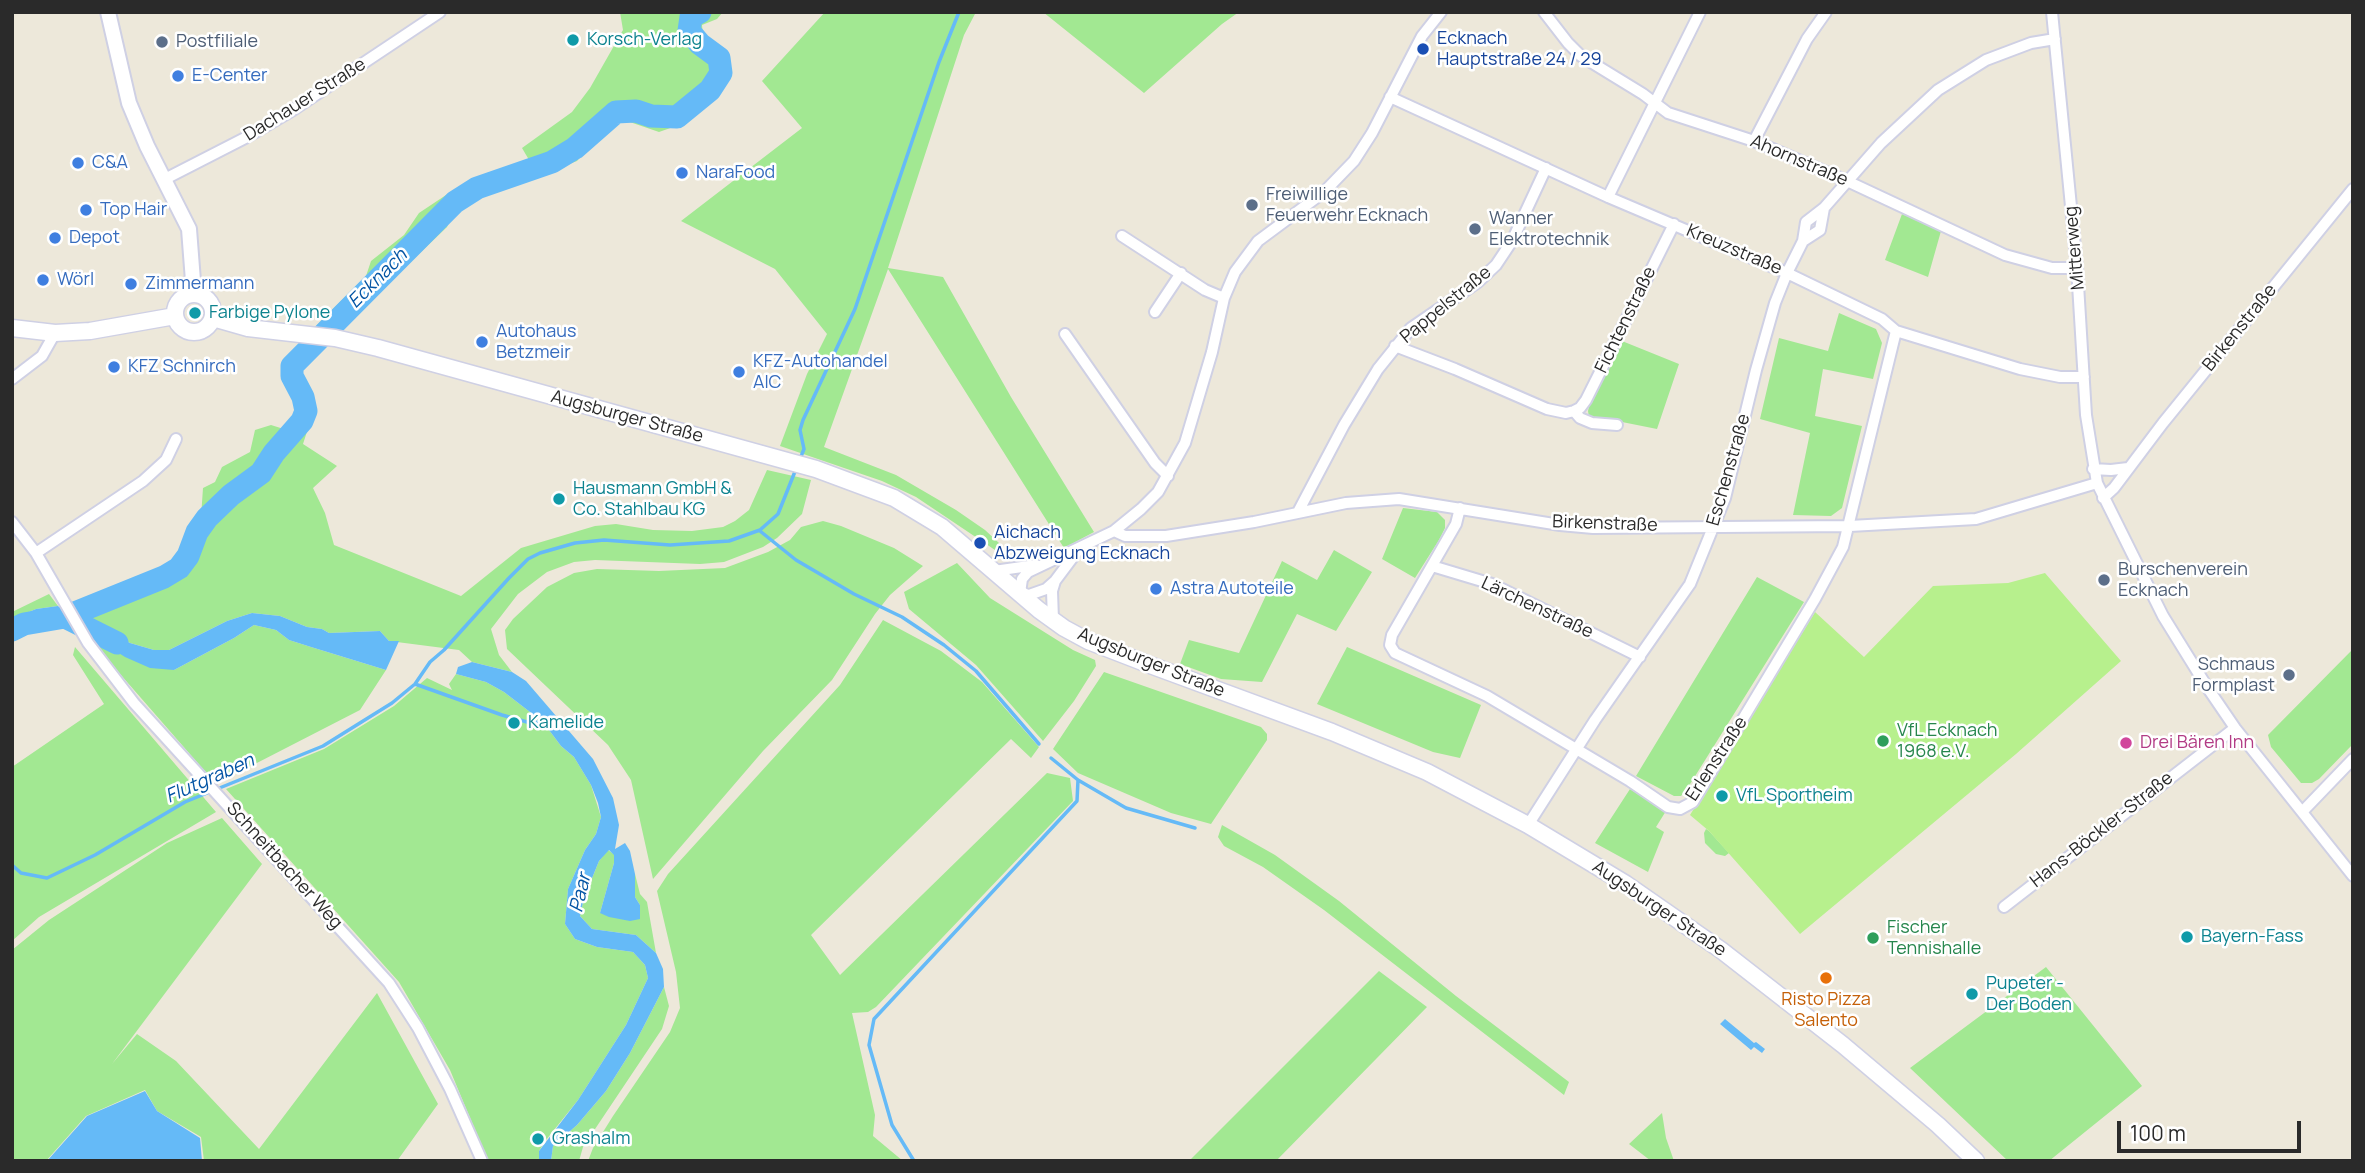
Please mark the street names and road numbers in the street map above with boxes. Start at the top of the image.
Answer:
street label: Dachauer Straße [240,54,370,146]
street label: Ahornstraße [1747,131,1851,191]
street label: Mitterweg [2061,205,2089,291]
street label: Kreuzstraße [1683,220,1785,280]
street label: Pappelstraße [1396,262,1496,348]
street label: Fichtenstraße [1591,263,1661,377]
street label: Birkenstraße [2198,280,2282,376]
street label: Augsburger Straße [549,386,705,448]
street label: Eschenstraße [1703,412,1755,528]
street label: Birkenstraße [1552,511,1658,537]
street label: Lärchenstraße [1478,573,1596,643]
street label: Augsburger Straße [1074,624,1228,702]
street label: Erlenstraße [1682,713,1752,805]
street label: Hans-Böckler-Straße [2026,768,2178,892]
street label: Schneitbacher Weg [221,798,347,934]
street label: Augsburger Straße [1588,856,1730,962]

